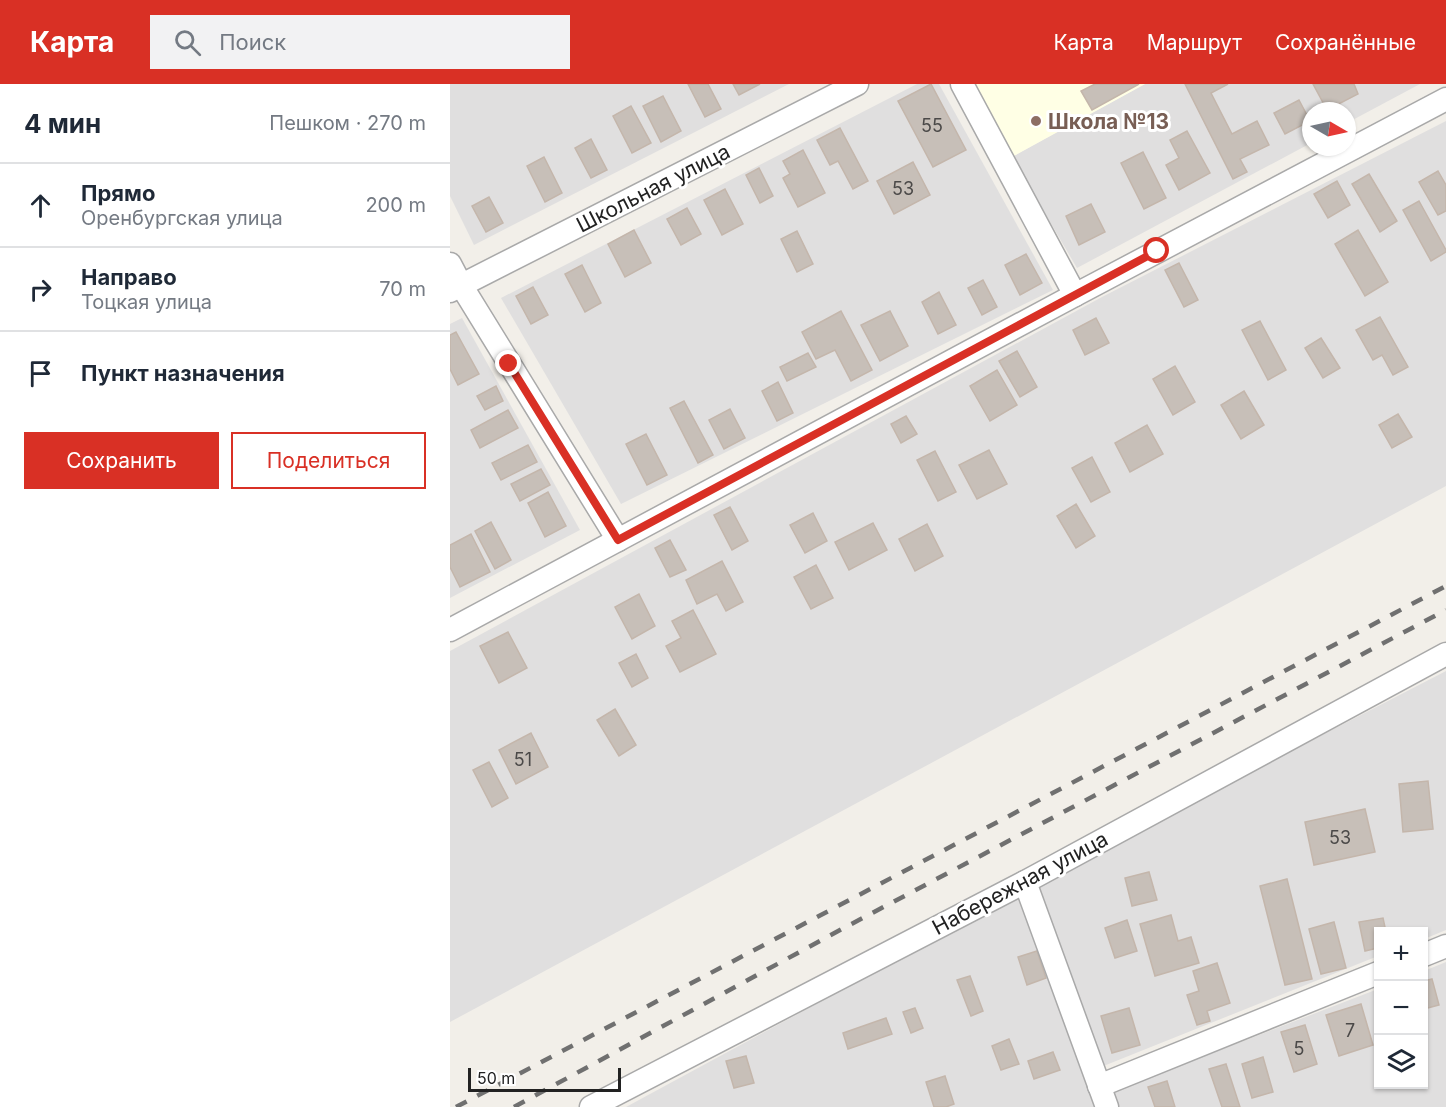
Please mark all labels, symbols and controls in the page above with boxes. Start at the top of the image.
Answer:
search box [150,15,570,69]
text: Карта [30,25,114,59]
icon: search [171,26,204,59]
text: Поиск [219,29,286,55]
text: Карта [1053,30,1114,55]
text: Маршрут [1147,30,1242,55]
text: Сохранённые [1275,30,1416,55]
north arrow [1302,102,1356,156]
text: 4 мин [24,108,101,139]
place label: Школа №13 [1048,109,1169,134]
text: Пешком · 270 m [269,111,426,135]
marker: Школа №13 [1029,114,1043,128]
house number: 55 [921,115,943,136]
street label: Школьная улица [572,139,734,237]
house number: 53 [892,178,914,199]
text: Прямо [81,180,155,206]
icon: ahead [24,189,57,222]
text: 200 m [365,193,426,217]
text: Оренбургская улица [81,206,283,230]
route start [1143,237,1169,263]
text: Направо [81,264,177,290]
icon: right [24,273,57,306]
text: 70 m [379,277,426,301]
text: Тоцкая улица [81,290,212,314]
route end [495,350,521,376]
icon: arrive [24,357,57,390]
text: Пункт назначения [81,360,285,386]
button: Сохранить [24,432,219,489]
button: Поделиться [231,432,426,489]
house number: 51 [514,749,532,770]
street label: Набережная улица [928,826,1112,940]
house number: 53 [1329,827,1351,848]
map controls [1374,927,1428,1089]
button: + [1374,927,1428,981]
button: − [1374,981,1428,1035]
house number: 7 [1345,1020,1355,1041]
button: layers [1374,1035,1428,1089]
house number: 5 [1294,1038,1304,1059]
scale bar [468,1065,621,1092]
text: 50 m [477,1068,515,1088]

